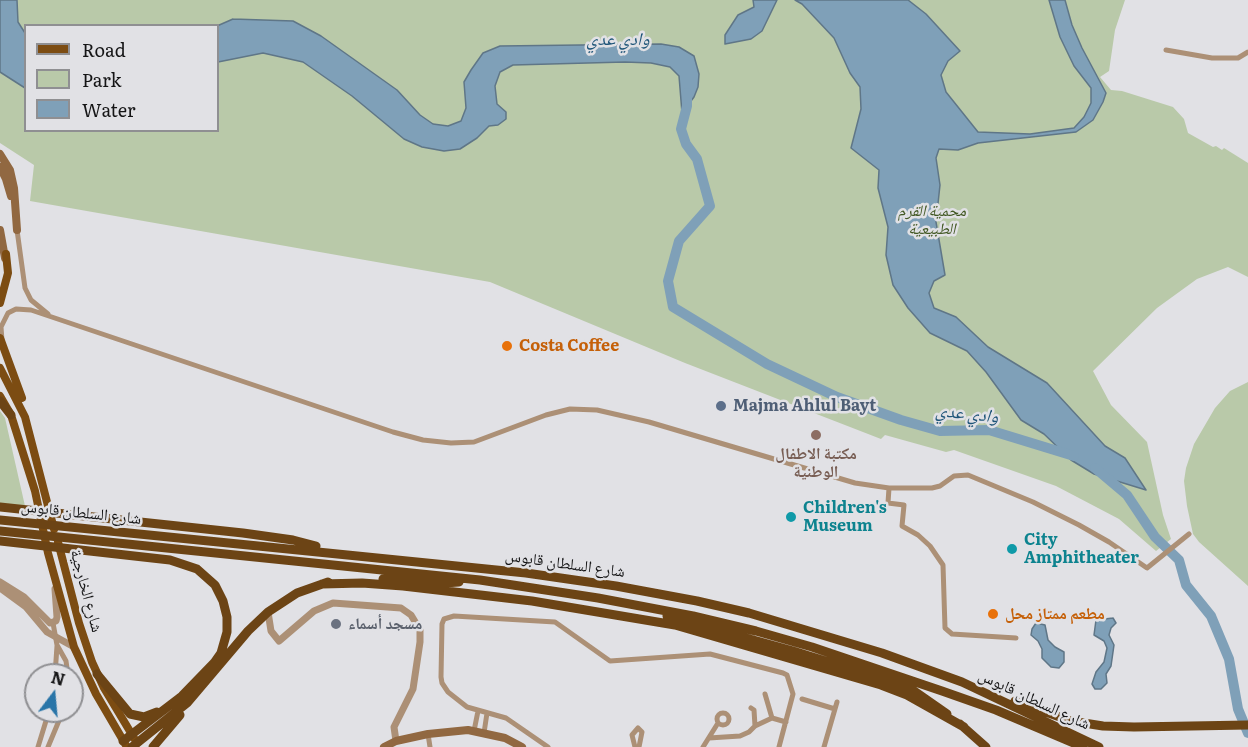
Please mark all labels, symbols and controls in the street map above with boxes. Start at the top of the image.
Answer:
legend [24,24,219,132]
water label: وادي عدي [586,29,650,51]
text: Road [82,36,126,63]
text: Park [82,66,121,93]
text: Water [82,96,135,123]
park label: محمية القرم الطبيعية [898,201,966,239]
place label: Costa Coffee [519,336,619,356]
marker: Costa Coffee [500,339,514,353]
place label: Majma Ahlul Bayt [733,396,876,416]
marker: Majma Ahlul Bayt [714,399,728,413]
water label: وادي عدي [934,400,1000,428]
marker: مكتبة الاطفال الوطنية [809,428,823,442]
place label: مكتبة الاطفال الوطنية [775,444,857,482]
street label: شارع السلطان قابوس [20,497,142,529]
place label: Children's Museum [803,498,887,536]
marker: Children's Museum [784,510,798,524]
place label: City Amphitheater [1024,530,1139,568]
marker: City Amphitheater [1005,542,1019,556]
street label: شارع السلطان قابوس [504,546,626,582]
street label: شارع الخارجية [66,548,106,634]
place label: مطعم ممتاز محل [1005,604,1105,624]
marker: مطعم ممتاز محل [986,607,1000,621]
place label: مسجد أسماء [348,614,422,634]
marker: مسجد أسماء [329,617,343,631]
north arrow [24,663,84,723]
text: N [49,664,68,691]
street label: شارع السلطان قابوس [975,666,1093,734]

